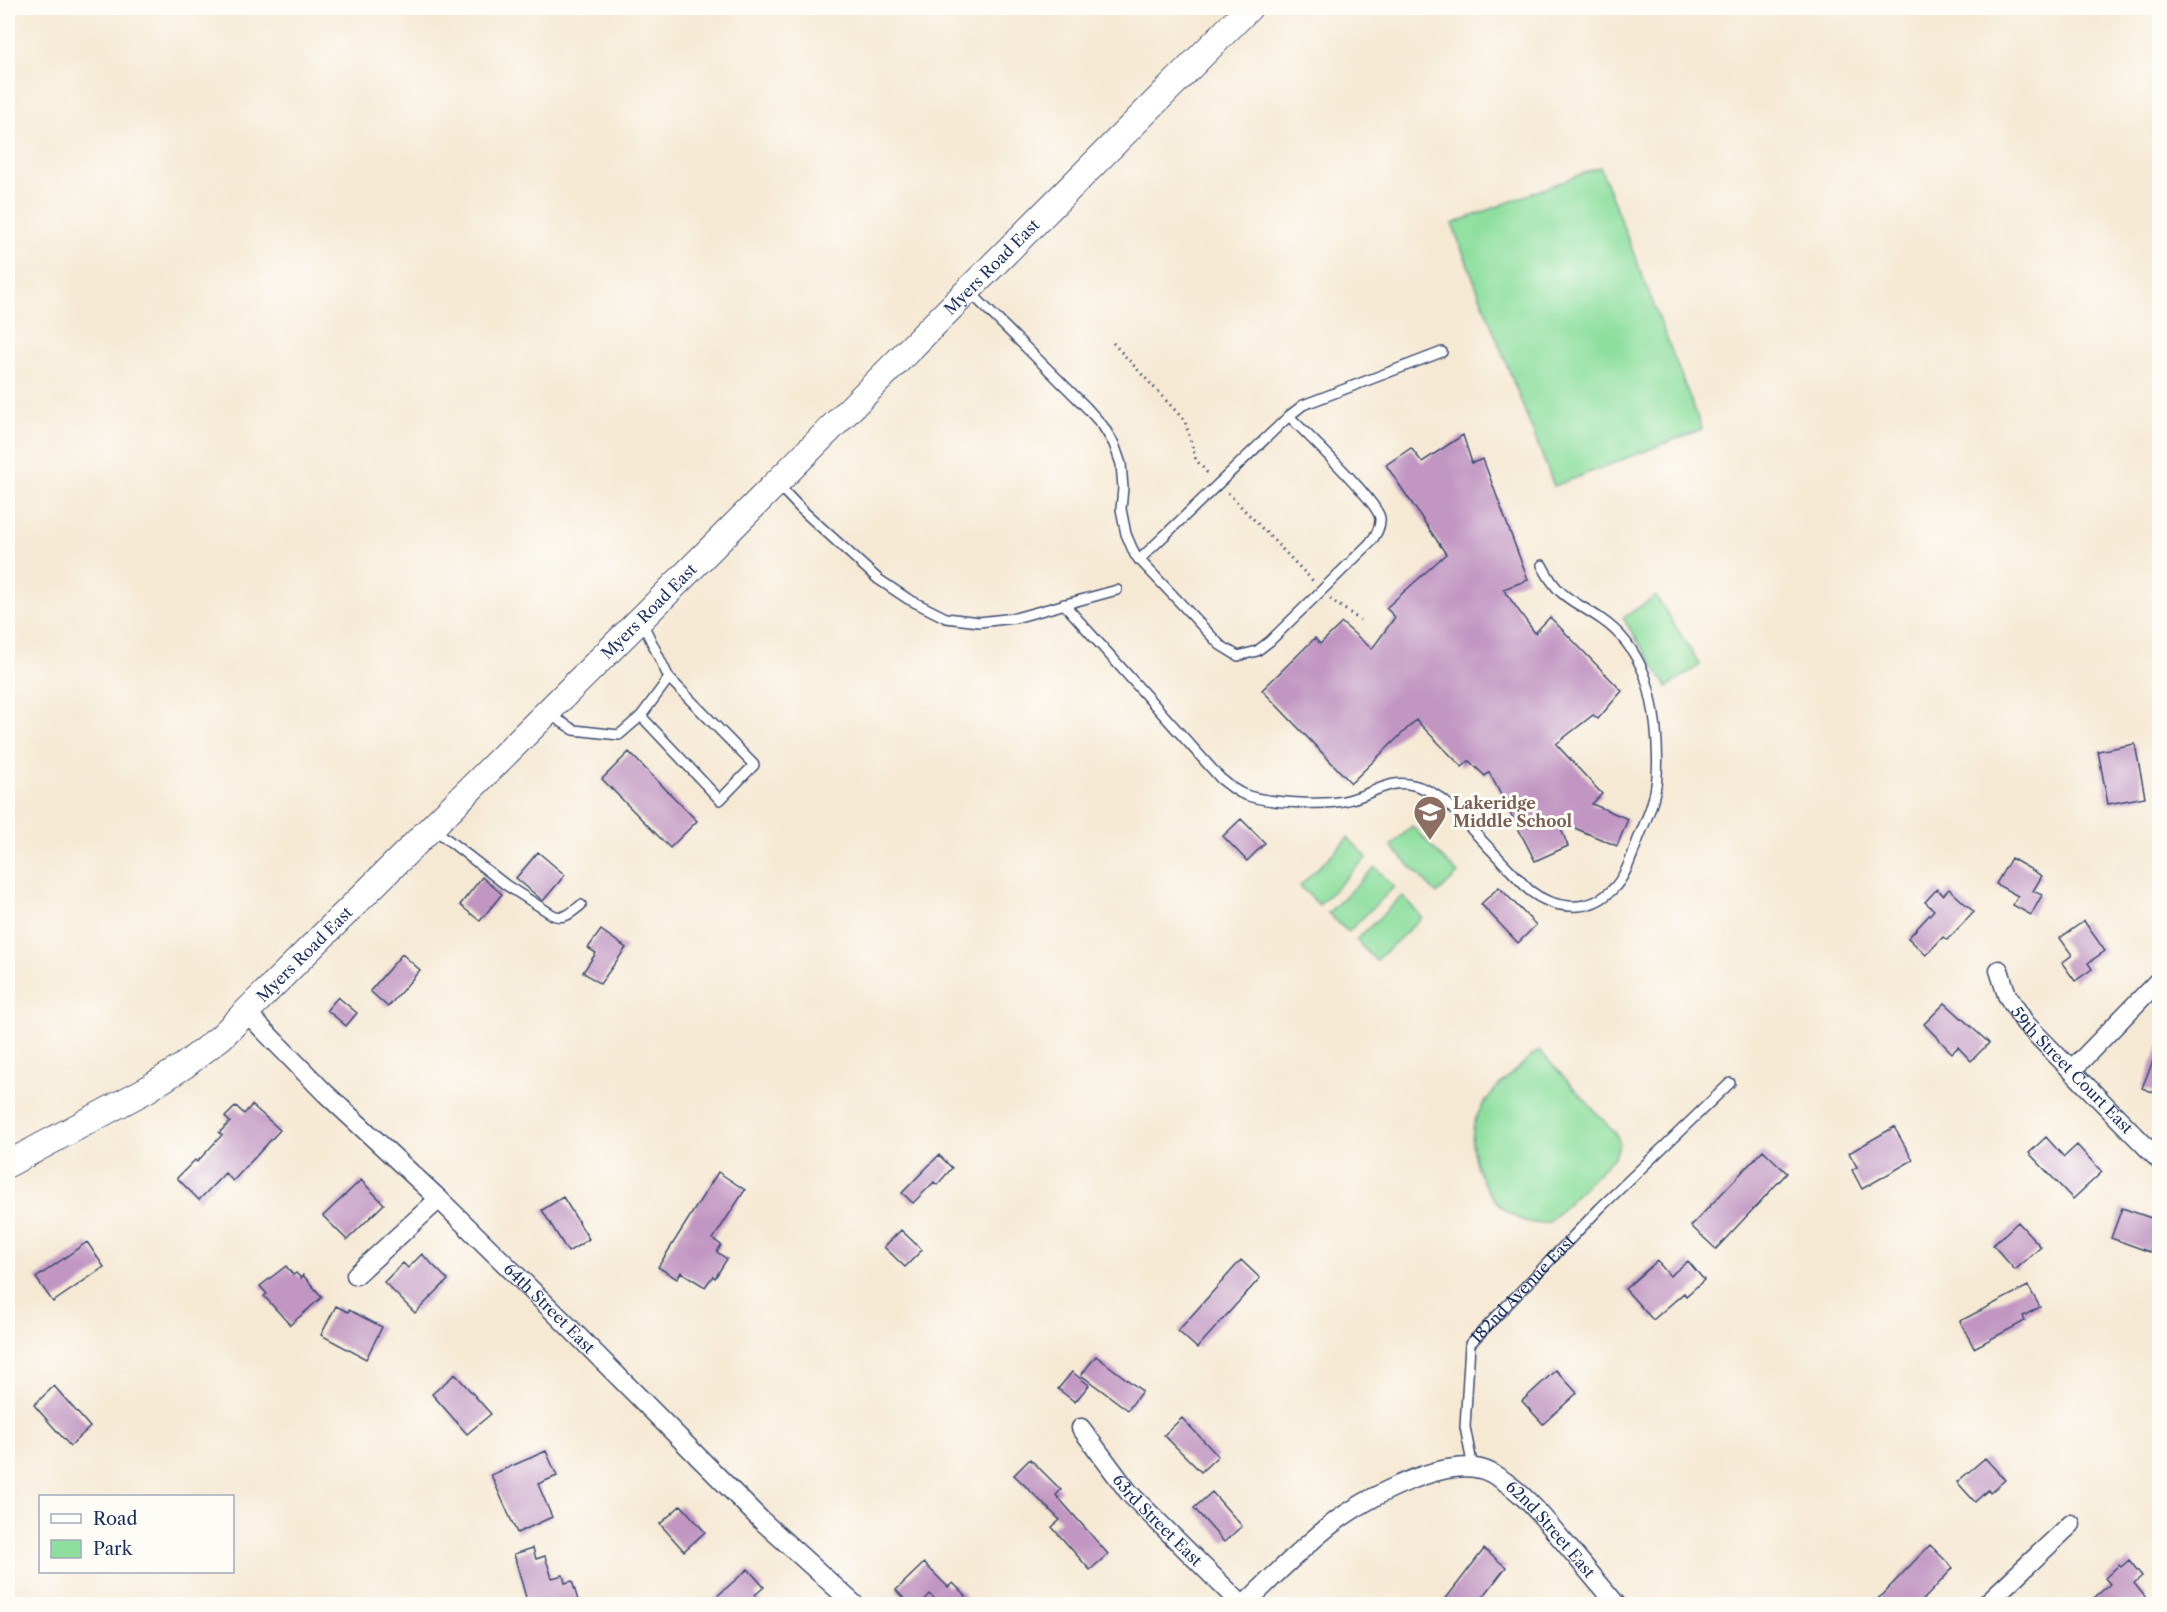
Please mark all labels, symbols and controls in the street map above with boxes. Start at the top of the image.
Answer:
street label: Myers Road East [940,214,1044,319]
street label: Myers Road East [597,559,701,663]
place label: Lakeridge Middle School [1453,793,1573,831]
school or university icon: Lakeridge Middle School [1412,794,1448,841]
street label: Myers Road East [252,902,357,1006]
street label: 59th Street Court East [2007,1003,2138,1138]
street label: 182nd Avenue East [1466,1231,1579,1347]
street label: 64th Street East [500,1259,600,1358]
street label: 63rd Street East [1109,1470,1207,1570]
street label: 62nd Street East [1502,1476,1600,1582]
legend [39,1495,234,1573]
text: Road [93,1508,138,1530]
text: Park [93,1538,134,1560]

